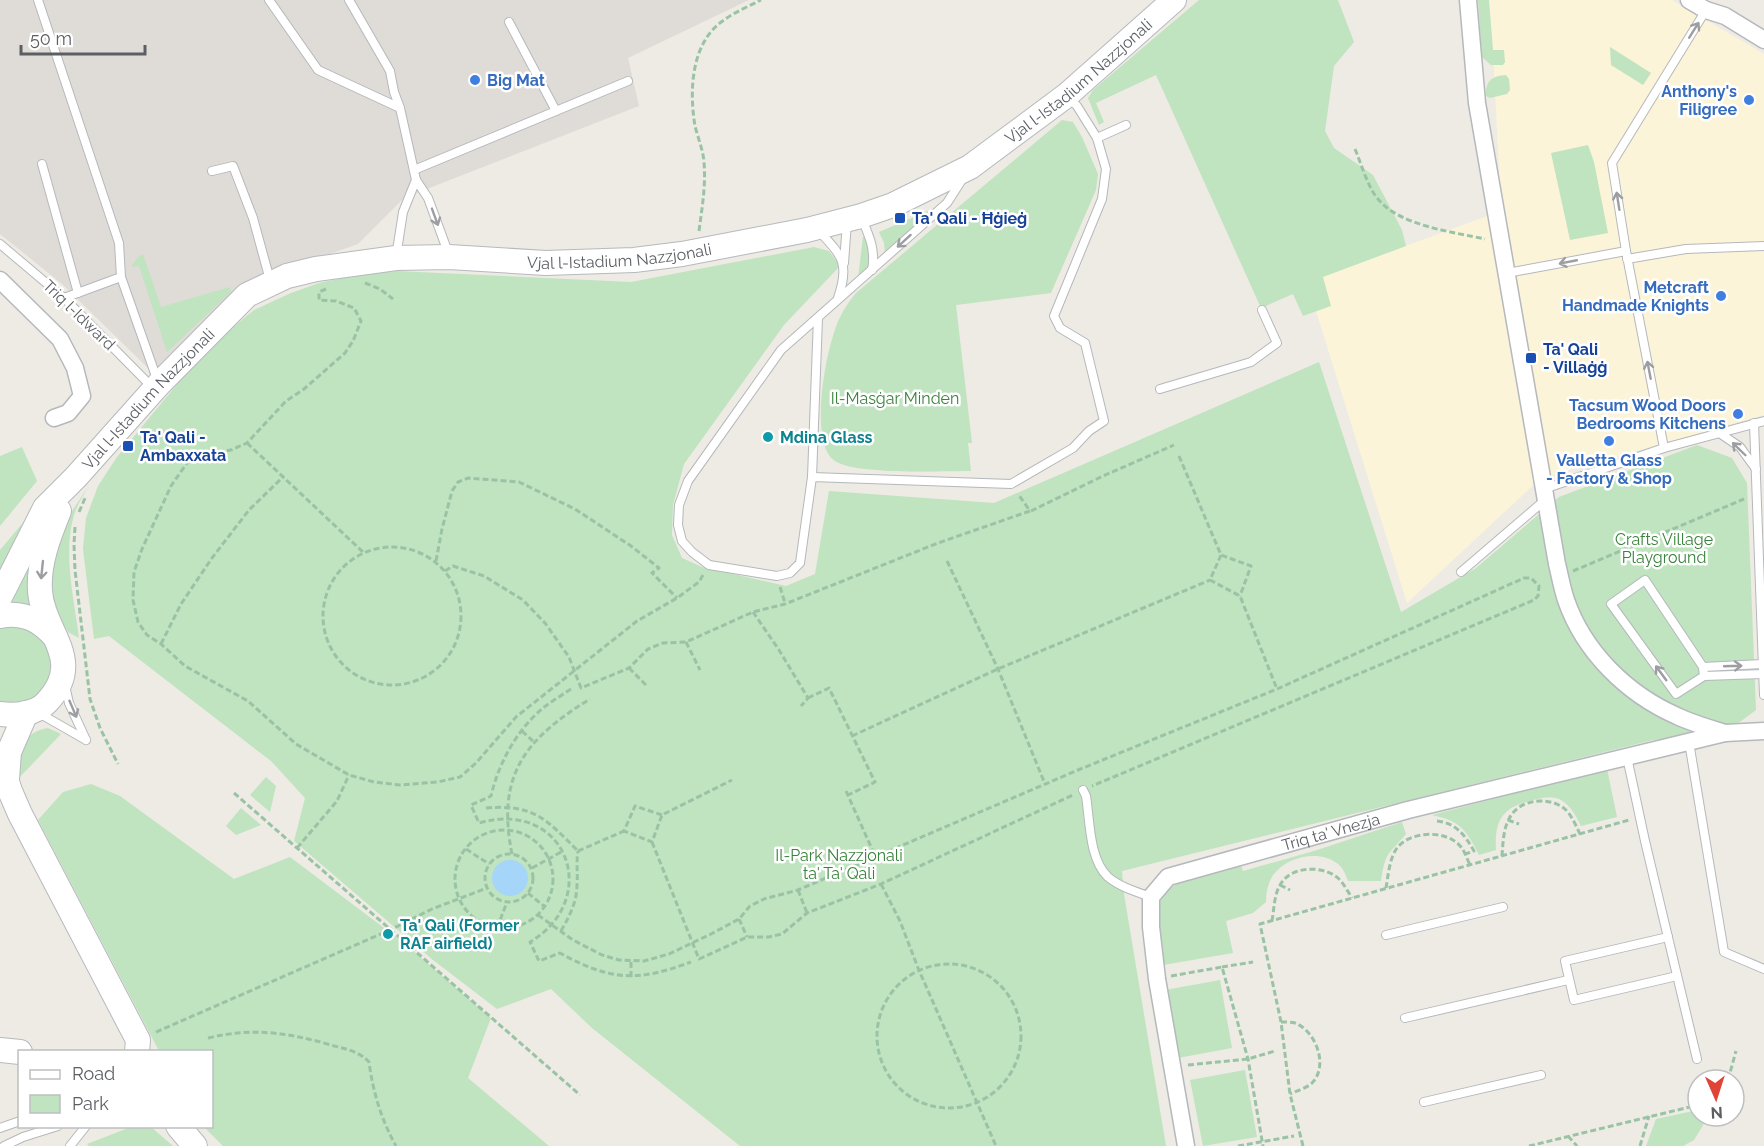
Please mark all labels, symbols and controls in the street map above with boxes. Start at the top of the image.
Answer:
street label: Vjal l-Istadium Nazzjonali [1001,15,1156,147]
scale bar [21,18,146,56]
one-way arrow [1689,22,1701,39]
text: 50 m [30,28,72,49]
place label: Big Mat [487,71,545,90]
marker: Big Mat [468,73,482,87]
place label: Anthony's Filigree [1661,82,1737,119]
marker: Anthony's Filigree [1742,93,1756,107]
one-way arrow [1612,192,1623,211]
one-way arrow [430,207,441,226]
place label: Ta' Qali - Ħġieġ [912,209,1027,228]
marker: Ta' Qali - Ħġieġ [893,211,907,225]
one-way arrow [897,234,912,248]
street label: Vjal l-Istadium Nazzjonali [526,239,713,273]
one-way arrow [1559,257,1579,268]
street label: Triq l-Idward [39,276,119,354]
place label: Metcraft Handmade Knights [1562,278,1709,315]
marker: Metcraft Handmade Knights [1714,289,1728,303]
street label: Vjal l-Istadium Nazzjonali [78,324,218,473]
place label: Ta' Qali - Villaġġ [1543,340,1608,377]
marker: Ta' Qali - Villaġġ [1524,351,1538,365]
one-way arrow [1643,360,1654,380]
park label: Il-Masġar Minden [831,389,959,408]
place label: Tacsum Wood Doors Bedrooms Kitchens [1569,396,1726,433]
marker: Tacsum Wood Doors Bedrooms Kitchens [1731,407,1745,421]
place label: Ta' Qali - Ambaxxata [140,428,226,465]
place label: Mdina Glass [780,428,873,447]
marker: Mdina Glass [761,430,775,444]
marker: Valletta Glass - Factory & Shop [1602,434,1616,448]
marker: Ta' Qali - Ambaxxata [121,439,135,453]
one-way arrow [1731,441,1746,456]
place label: Valletta Glass - Factory & Shop [1546,451,1672,488]
park label: Crafts Village Playground [1615,530,1713,567]
one-way arrow [36,560,47,580]
one-way arrow [1722,660,1742,671]
one-way arrow [1655,666,1667,682]
one-way arrow [67,699,79,717]
street label: Triq ta' Vnezja [1280,809,1382,854]
park label: Il-Park Nazzjonali ta' Ta' Qali [775,846,903,883]
place label: Ta' Qali (Former RAF airfield) [400,916,519,953]
marker: Ta' Qali (Former RAF airfield) [381,927,395,941]
legend [18,1050,213,1128]
text: Road [72,1063,115,1084]
north arrow [1686,1068,1746,1128]
text: Park [72,1093,109,1114]
text: N [1710,1103,1723,1122]

